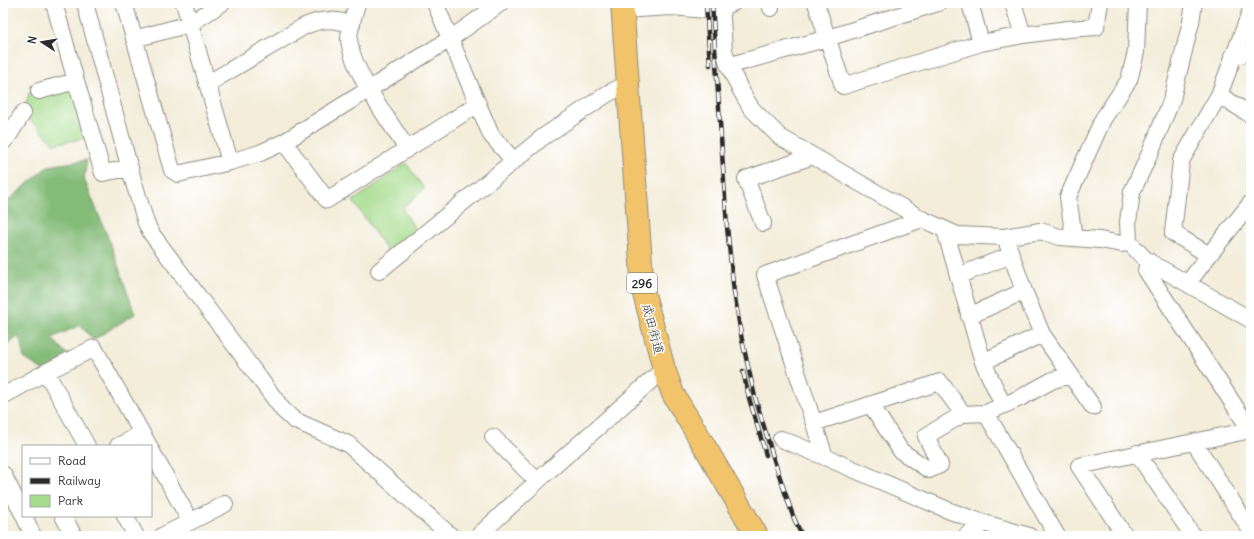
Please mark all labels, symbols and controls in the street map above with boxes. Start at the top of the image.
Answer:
north arrow [22,22,62,62]
text: N [25,35,40,45]
road number: 296 [627,273,657,293]
street label: 成田街道 [638,302,668,356]
legend [22,445,152,517]
text: Road [58,453,86,468]
text: Railway [58,473,101,488]
text: Park [58,493,83,508]

